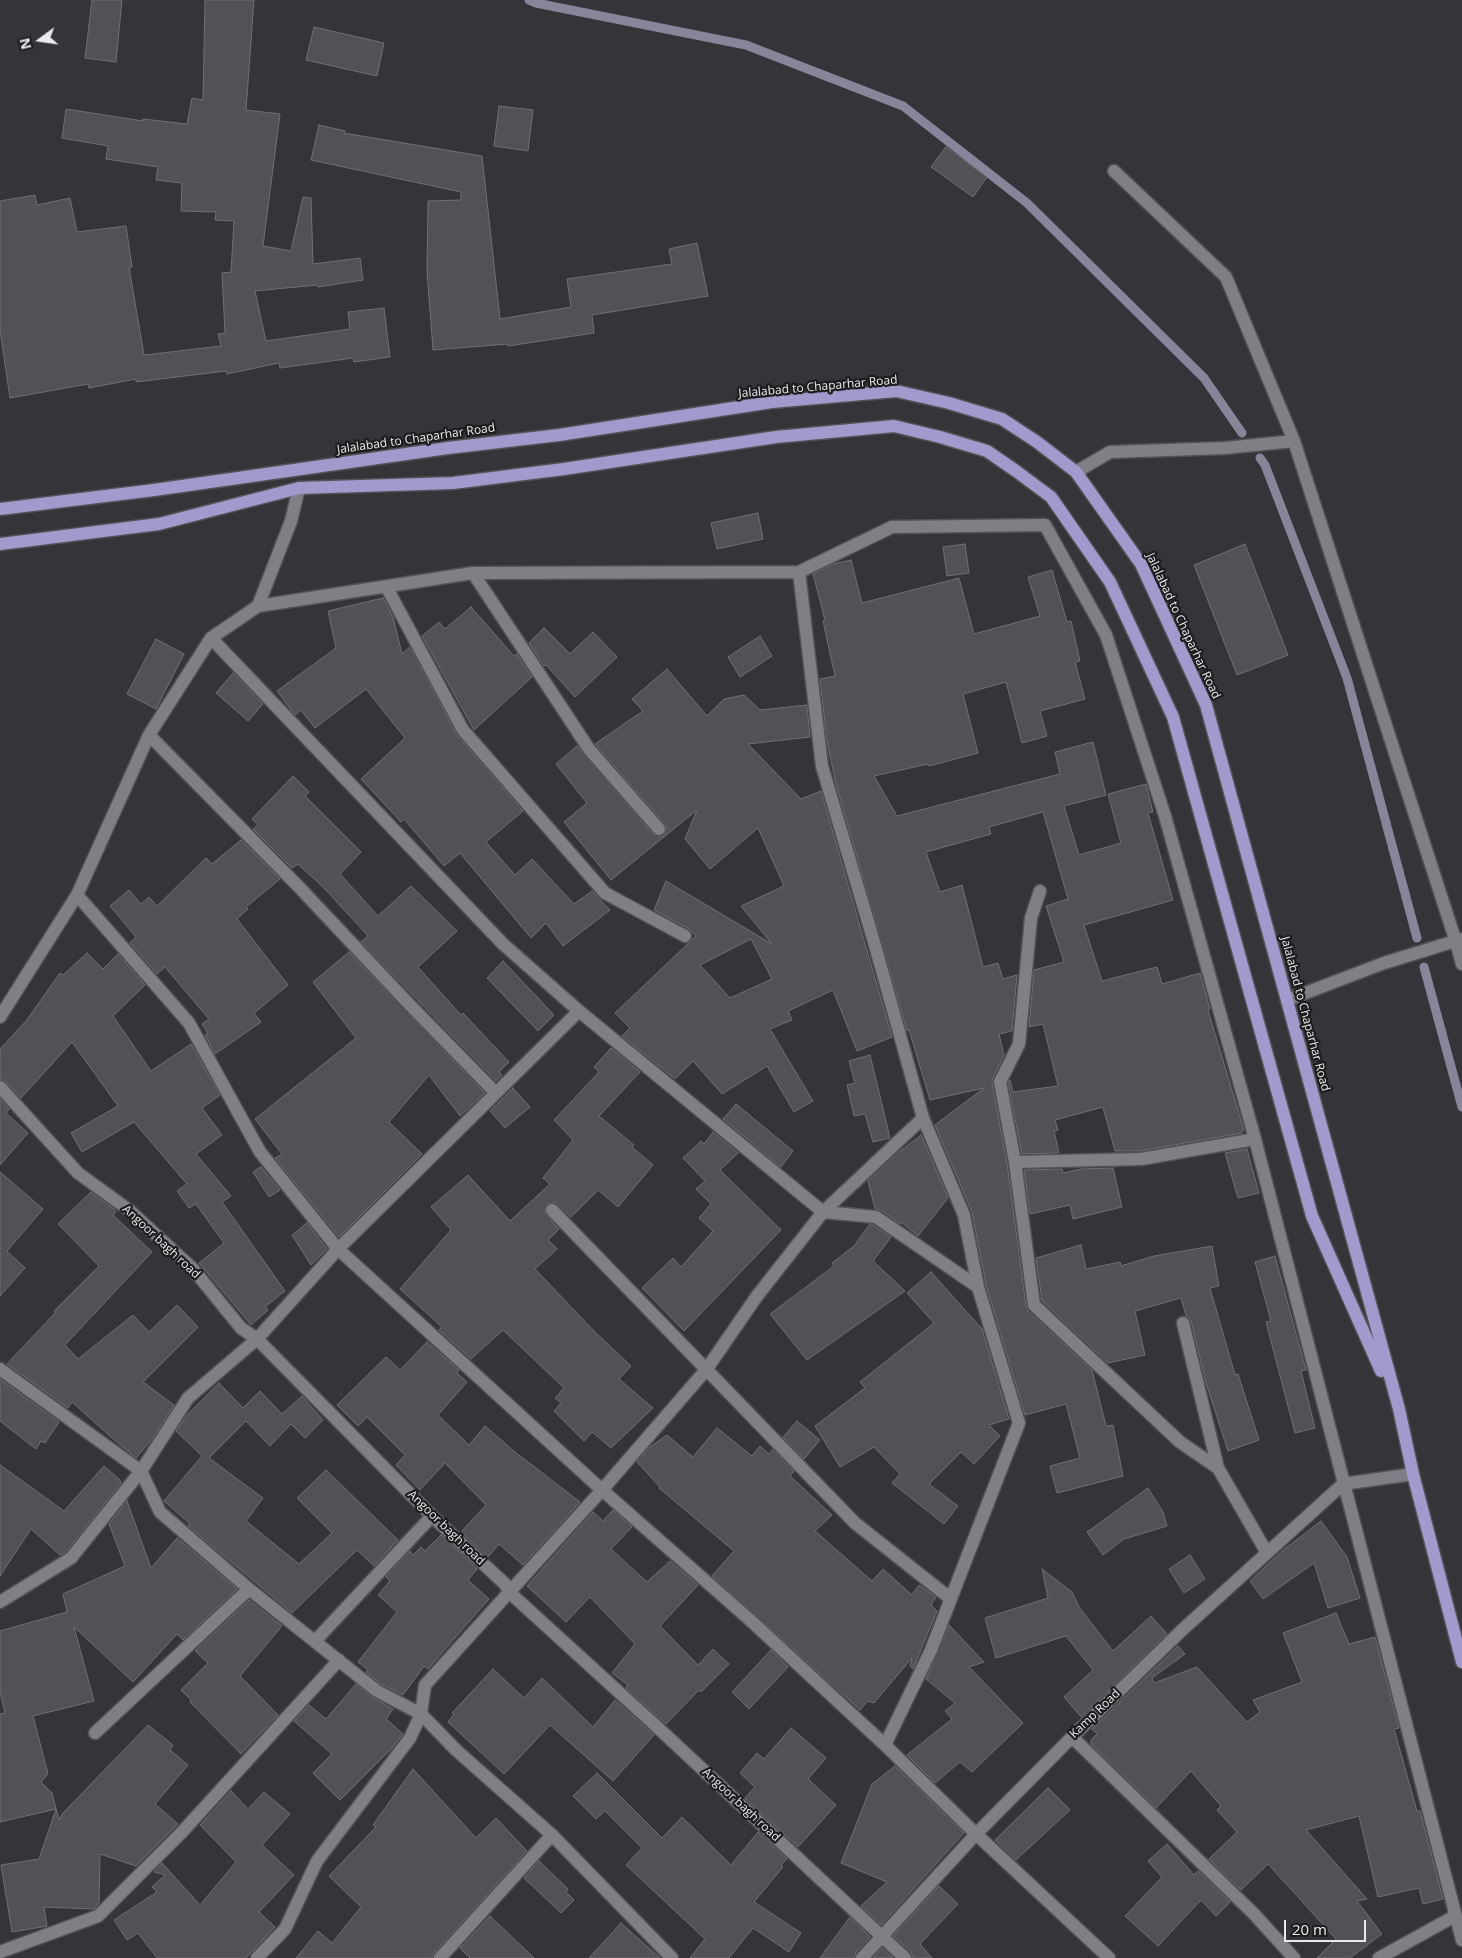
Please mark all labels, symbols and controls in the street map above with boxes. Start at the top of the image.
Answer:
north arrow [15,15,65,65]
text: N [14,36,36,52]
street label: Jalalabad to Chaparhar Road [738,373,898,401]
street label: Jalalabad to Chaparhar Road [336,421,496,457]
street label: Jalalabad to Chaparhar Road [1143,551,1223,701]
street label: Jalalabad to Chaparhar Road [1277,935,1333,1093]
street label: Angoor bagh road [119,1202,203,1282]
street label: Angoor bagh road [405,1488,487,1568]
street label: Kamp Road [1067,1687,1123,1741]
street label: Angoor bagh road [699,1765,783,1845]
scale bar [1287,1910,1370,1942]
text: 20 m [1292,1919,1327,1939]

